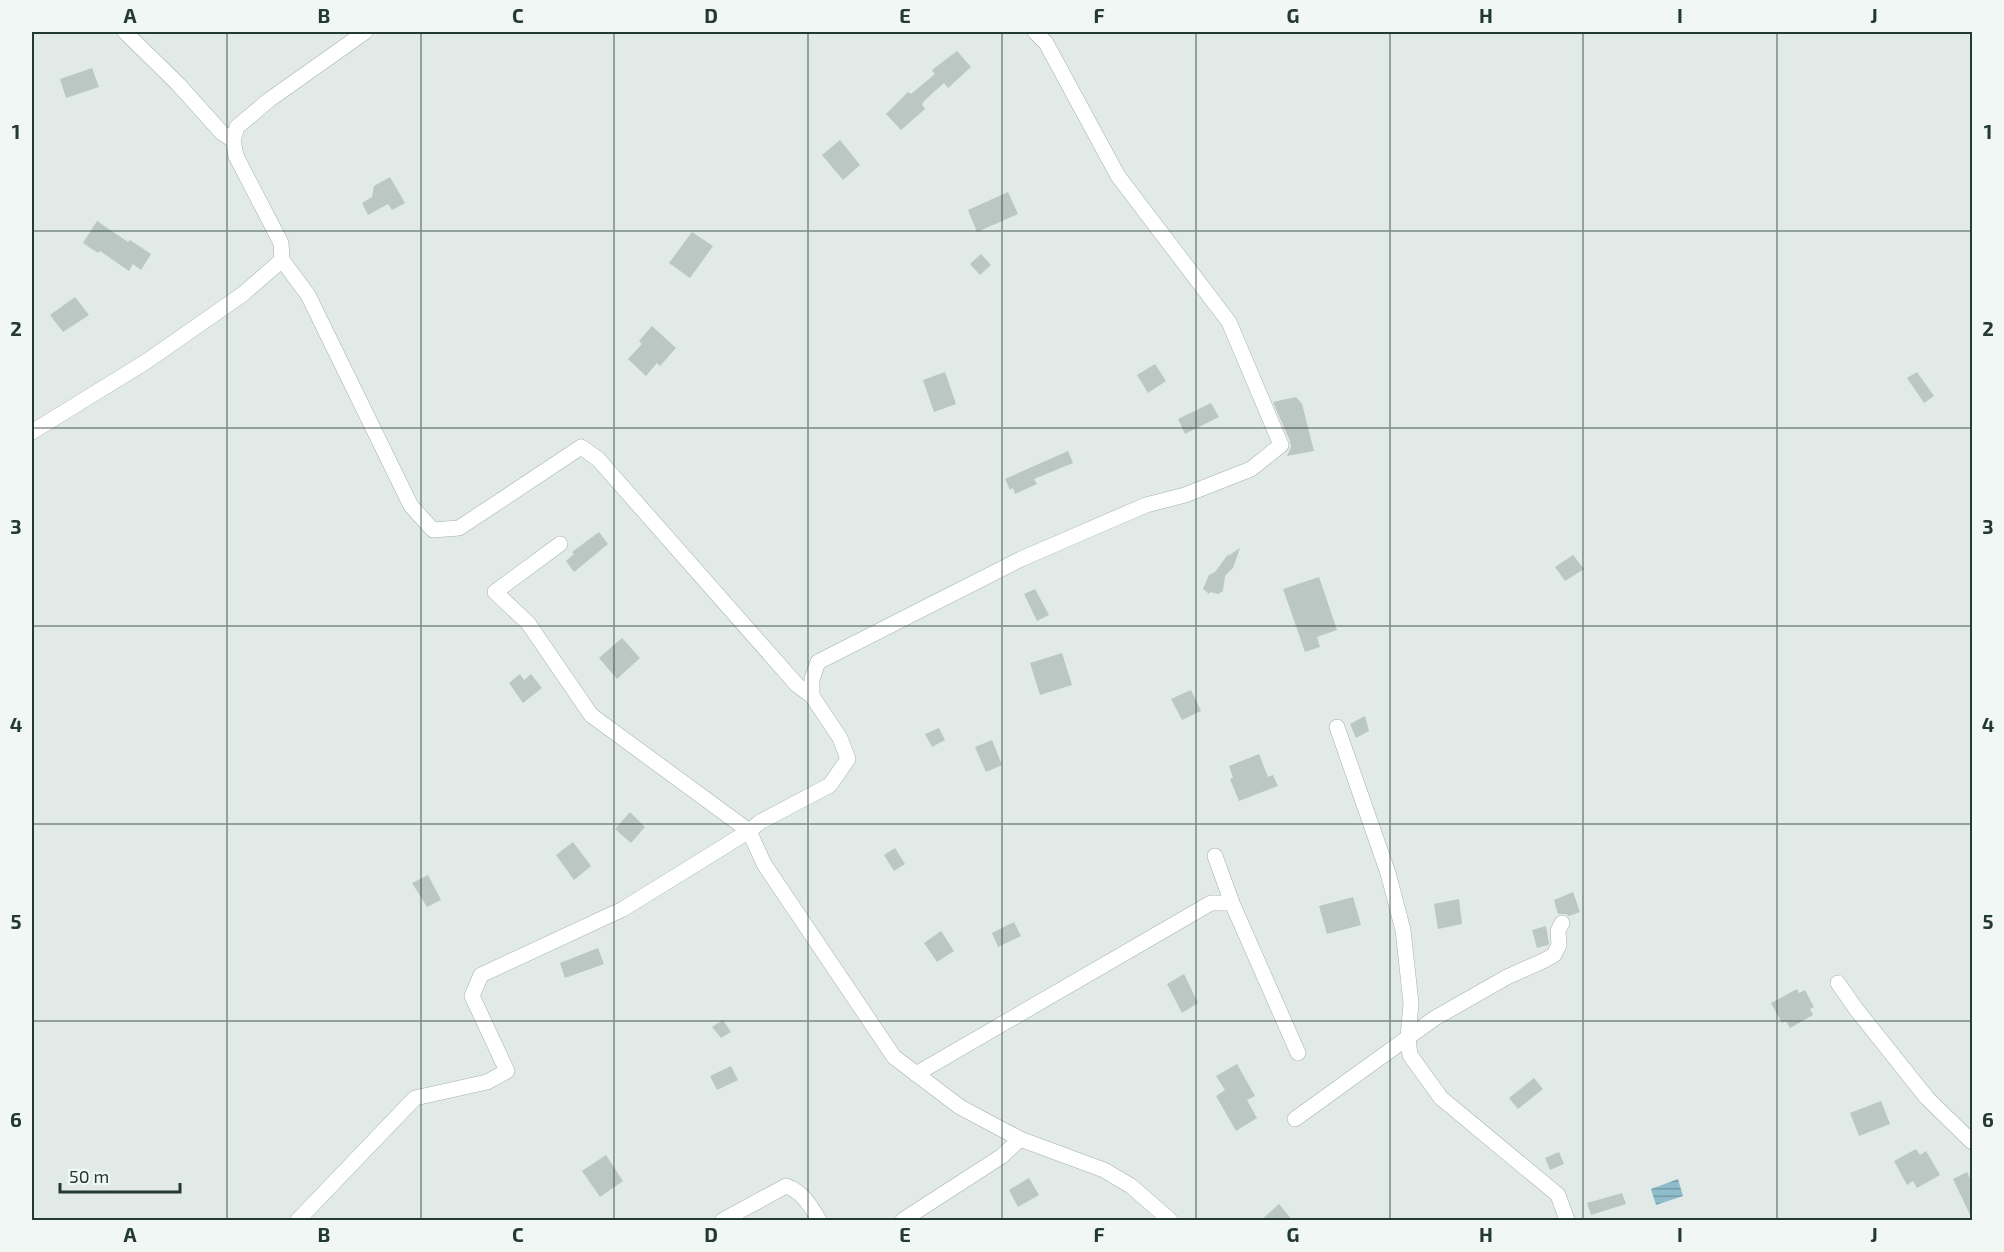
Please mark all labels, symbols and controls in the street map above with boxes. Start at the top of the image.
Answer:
text: A [123,3,137,27]
text: B [318,3,330,27]
text: C [512,3,524,27]
text: D [704,3,718,27]
text: E [899,3,911,27]
text: F [1093,3,1105,27]
text: G [1287,3,1299,27]
text: H [1479,3,1493,27]
text: I [1677,3,1683,27]
text: J [1870,3,1878,27]
text: 1 [12,119,20,143]
text: 1 [1984,119,1992,143]
text: 2 [10,316,22,340]
text: 2 [1982,316,1994,340]
text: 3 [10,514,22,538]
text: 3 [1982,514,1994,538]
text: 4 [10,712,23,736]
text: 4 [1982,712,1995,736]
text: 5 [10,909,22,933]
text: 5 [1982,909,1994,933]
text: 6 [10,1107,22,1131]
text: 6 [1982,1107,1994,1131]
scale bar [60,1156,180,1194]
text: 50 m [69,1165,109,1187]
text: A [123,1222,137,1246]
text: B [318,1222,330,1246]
text: C [512,1222,524,1246]
text: D [704,1222,718,1246]
text: E [899,1222,911,1246]
text: F [1093,1222,1105,1246]
text: G [1287,1222,1299,1246]
text: H [1479,1222,1493,1246]
text: I [1677,1222,1683,1246]
text: J [1870,1222,1878,1246]

